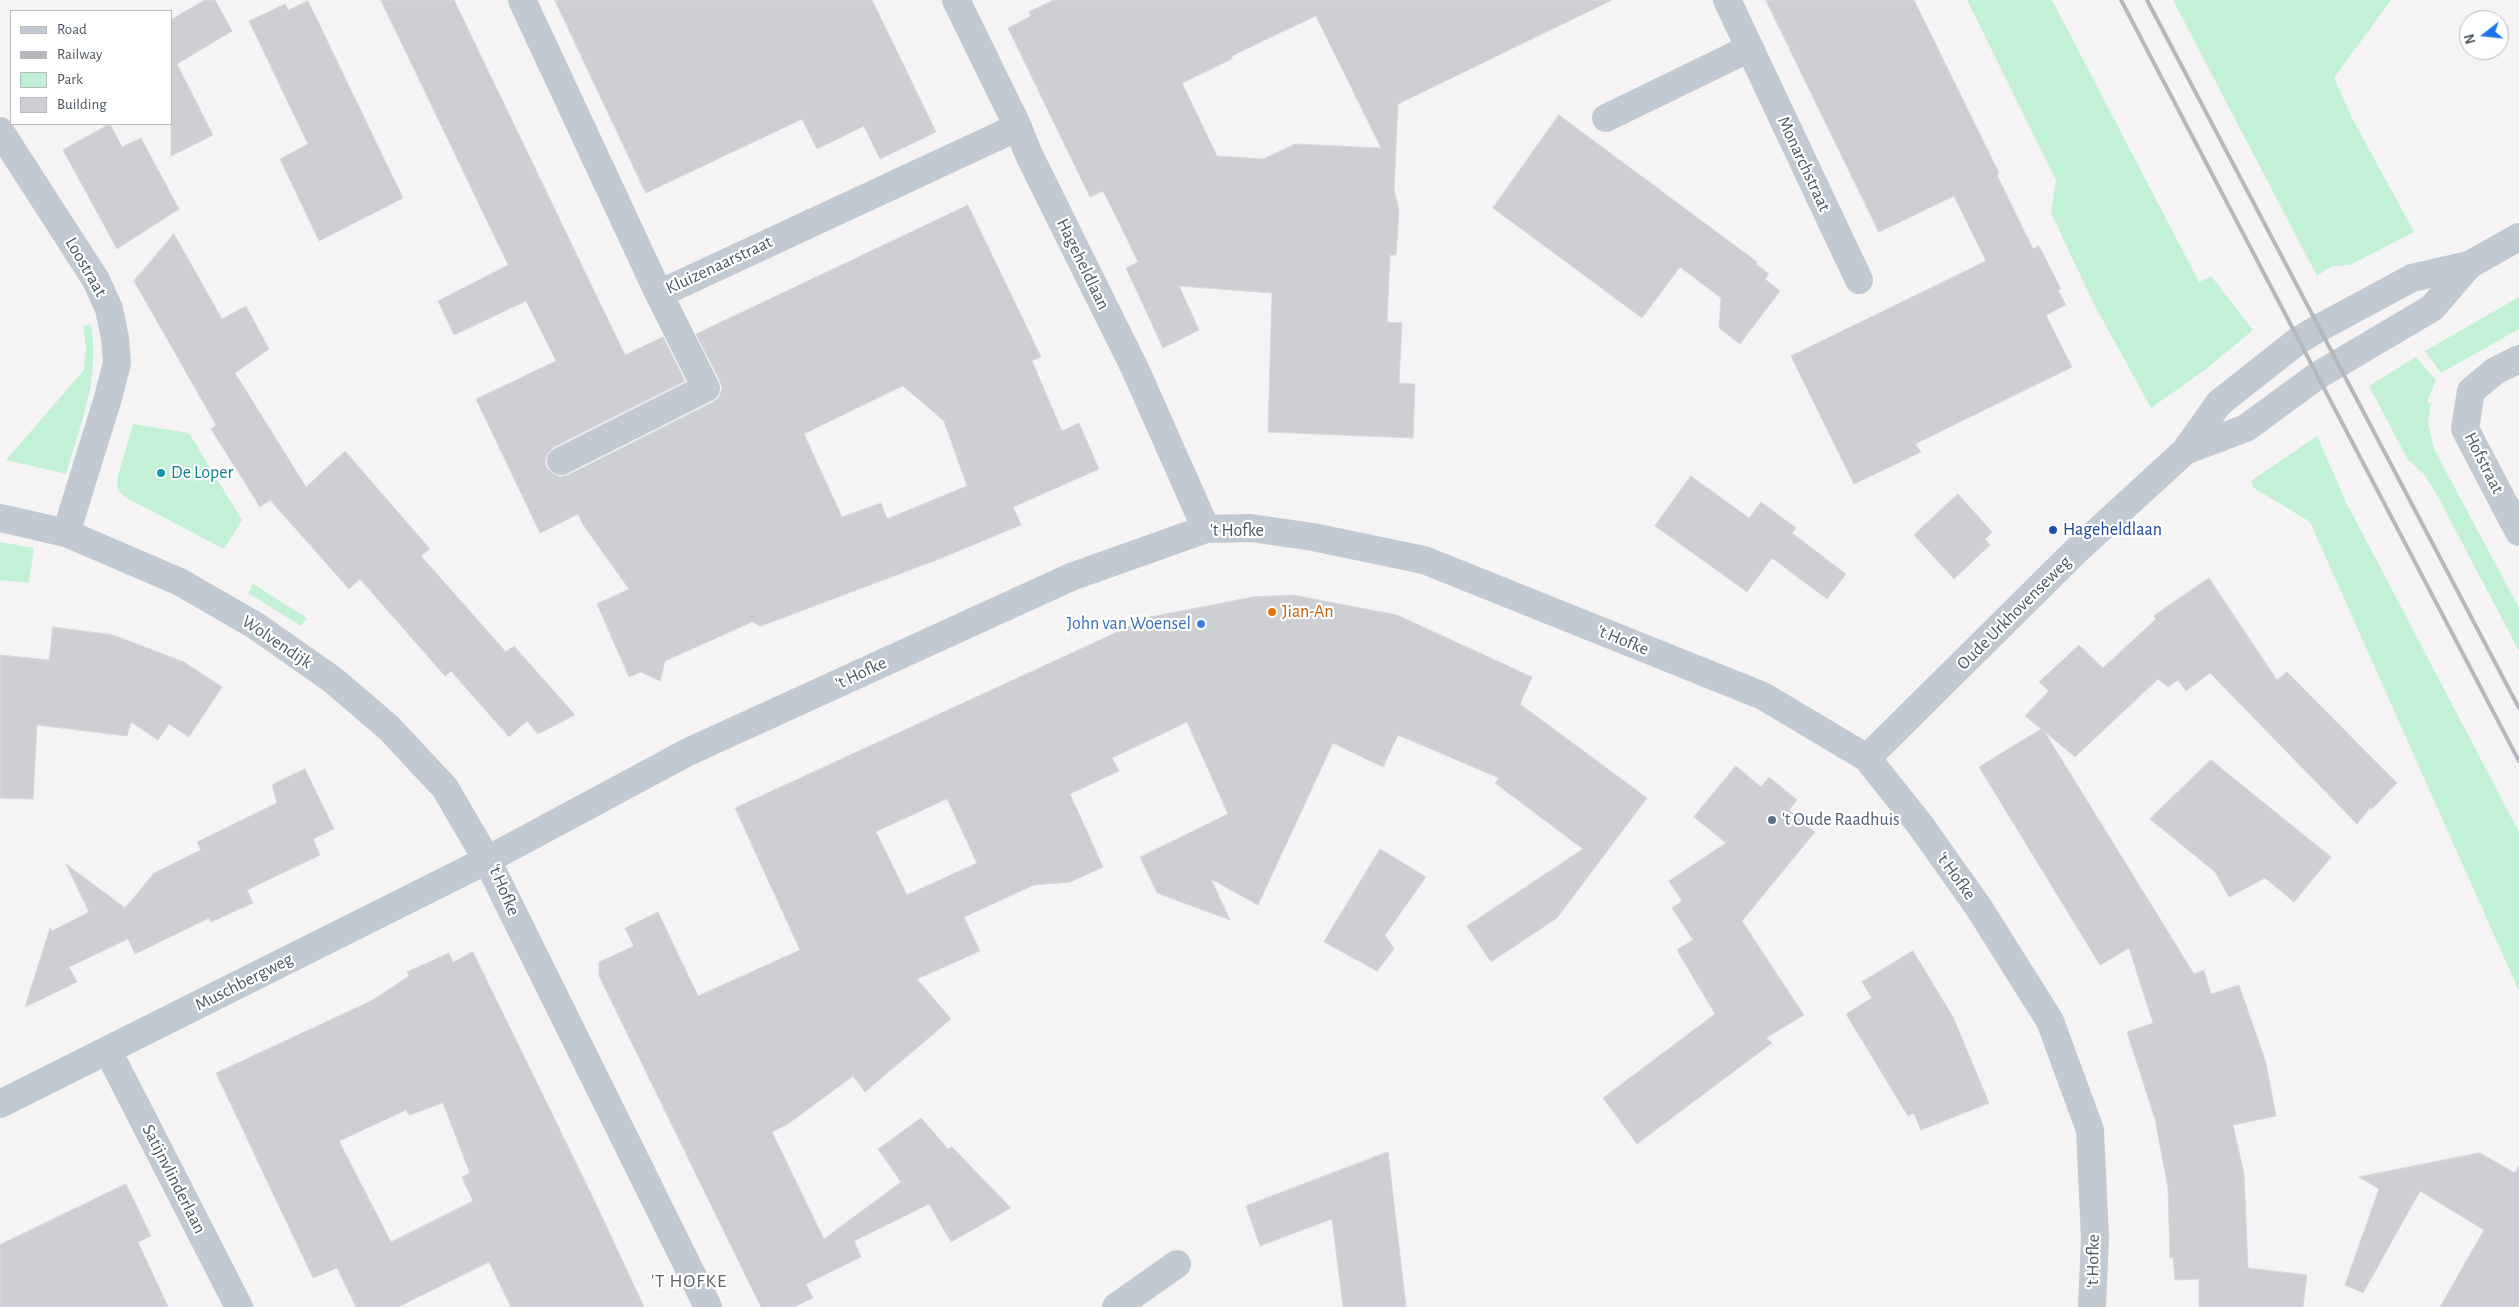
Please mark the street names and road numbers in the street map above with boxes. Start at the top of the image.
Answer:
street label: Monarchstraat [1773,113,1835,215]
street label: Hageheldlaan [1052,215,1114,313]
street label: Kluizenaarstraat [662,231,776,299]
street label: Loostraat [60,233,112,301]
street label: Hofstraat [2459,429,2509,497]
street label: 't Hofke [1210,520,1264,542]
street label: Oude Urkhovenseweg [1952,551,2076,675]
street label: Wolvendijk [238,611,316,673]
street label: 't Hofke [1594,620,1652,660]
street label: 't Hofke [832,652,890,694]
street label: 't Hofke [1931,848,1981,904]
street label: 't Hofke [484,861,524,919]
street label: Muschbergweg [191,948,297,1016]
street label: Satijnvlinderlaan [137,1121,211,1237]
street label: 't Hofke [2082,1234,2104,1288]

